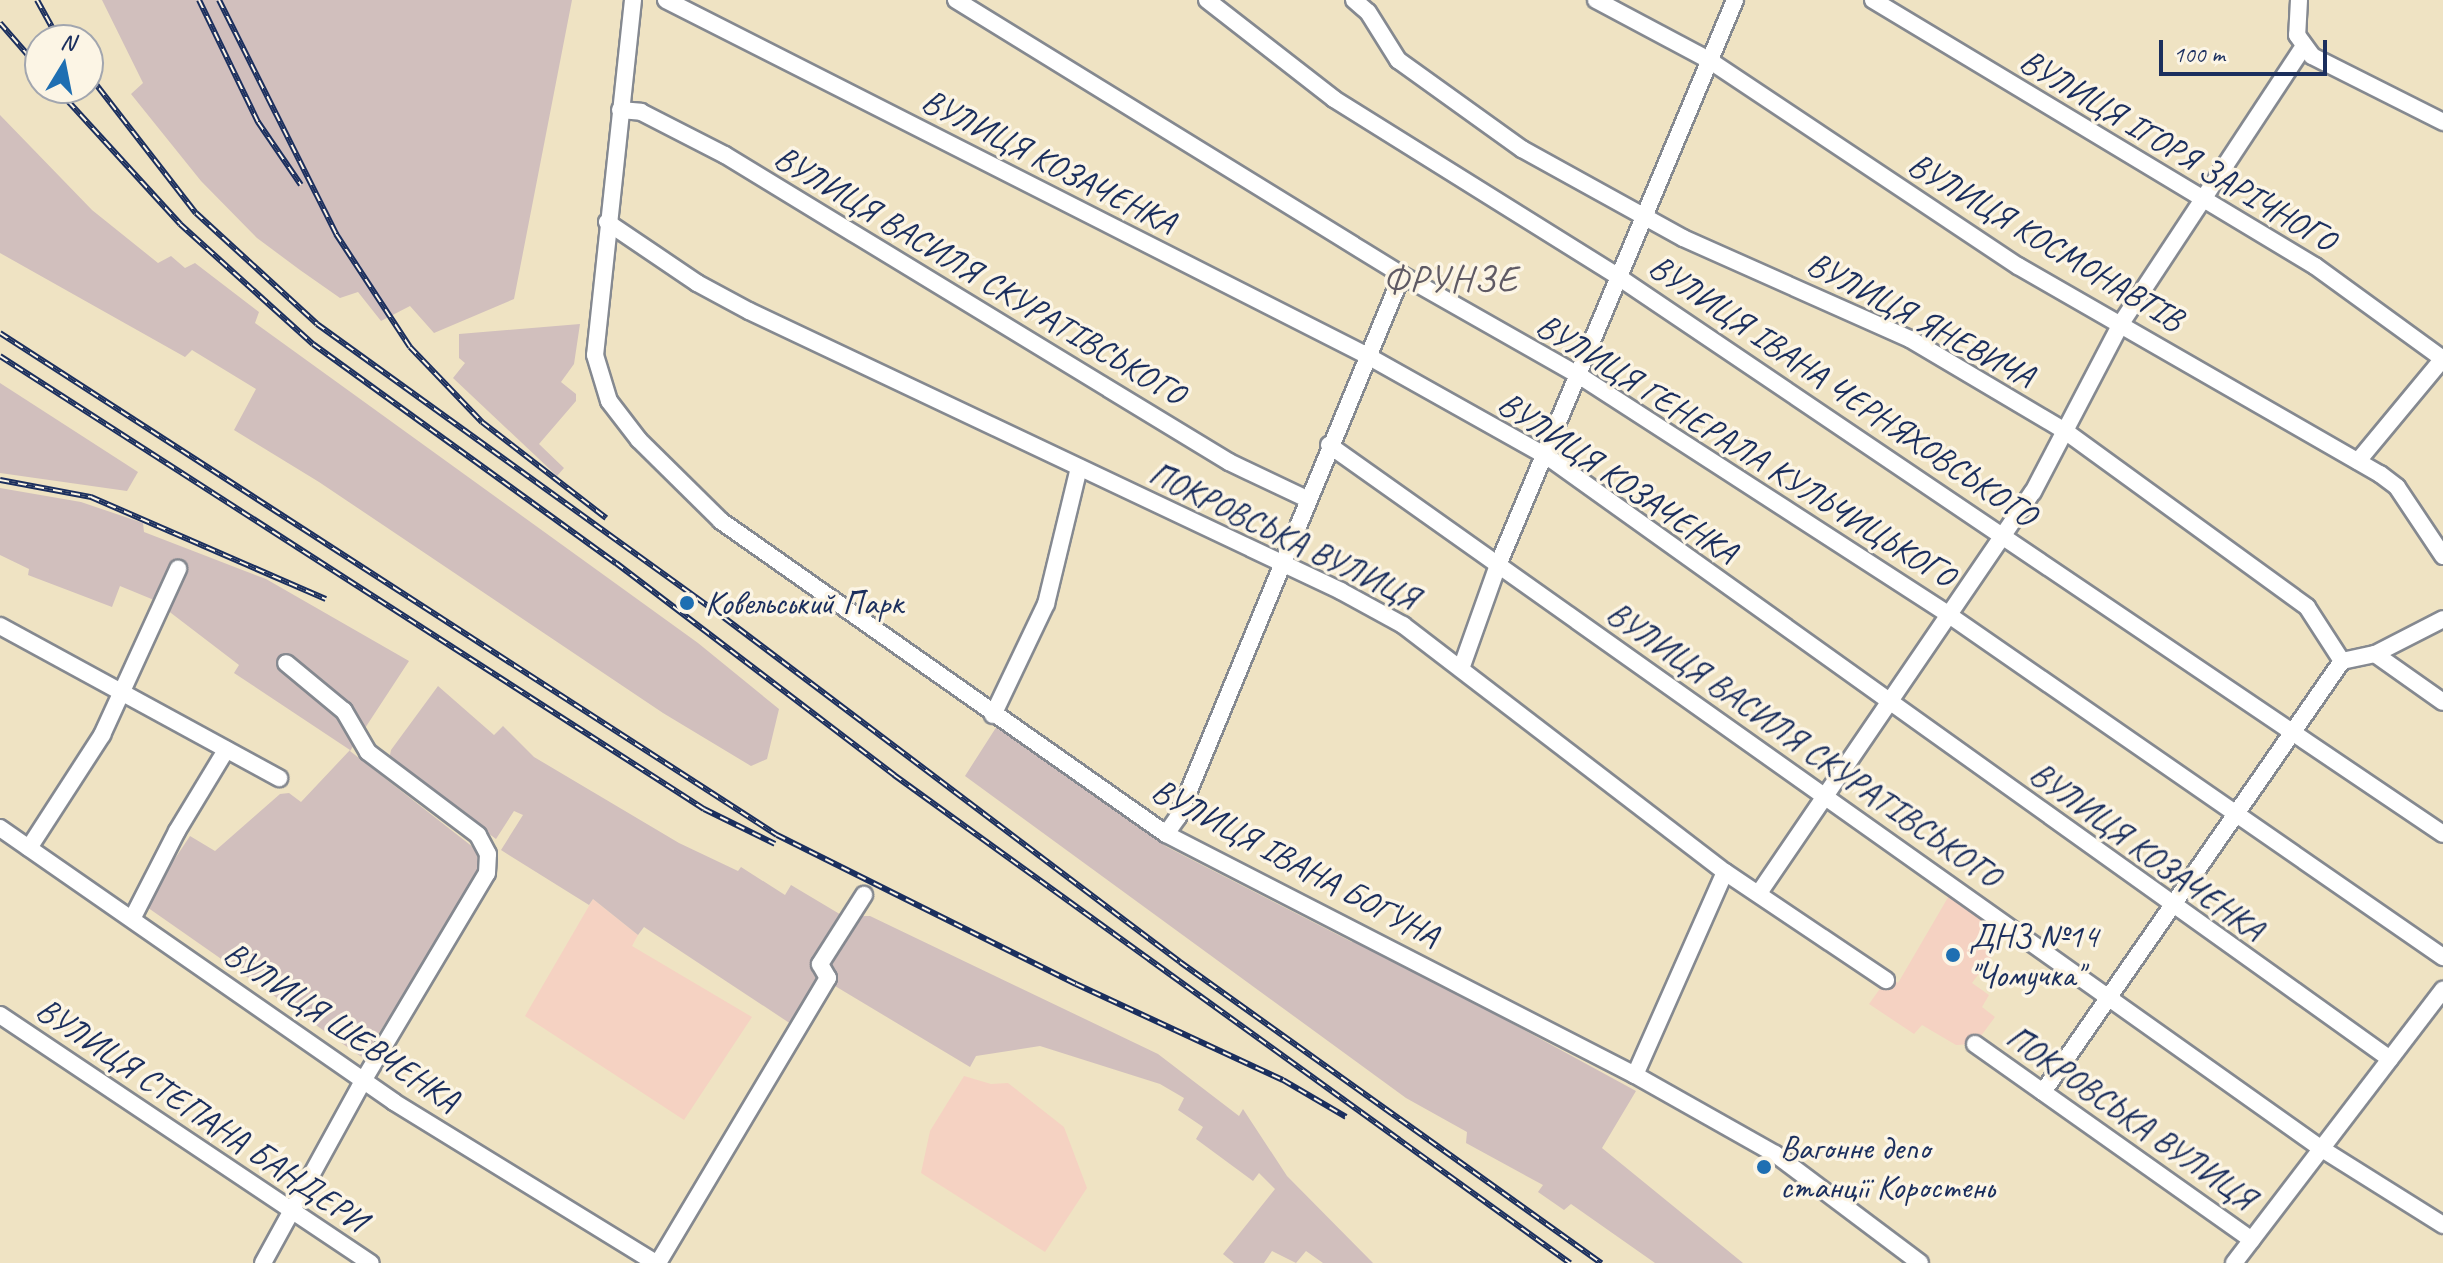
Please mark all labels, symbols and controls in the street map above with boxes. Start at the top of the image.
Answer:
north arrow [24,24,104,104]
scale bar [2163,24,2331,74]
text: N [59,27,77,57]
text: 100 m [2173,39,2225,69]
street label: ВУЛИЦЯ ІГОРЯ ЗАРІЧНОГО [2013,40,2343,260]
street label: ВУЛИЦЯ КОЗАЧЕНКА [915,79,1183,243]
street label: ВУЛИЦЯ ВАСИЛЯ СКУРАТІВСЬКОГО [767,136,1193,414]
street label: ВУЛИЦЯ КОСМОНАВТІВ [1901,143,2191,339]
street label: ВУЛИЦЯ ЯНЕВИЧА [1800,242,2042,396]
street label: ВУЛИЦЯ ІВАНА ЧЕРНЯХОВСЬКОГО [1644,247,2042,533]
district label: ФРУНЗЕ [1383,256,1519,302]
street label: ВУЛИЦЯ ГЕНЕРАЛА КУЛЬЧИЦЬКОГО [1529,304,1963,596]
street label: ВУЛИЦЯ КОЗАЧЕНКА [1491,382,1745,572]
street label: ПОКРОВСЬКА ВУЛИЦЯ [1143,452,1425,618]
place label: Ковельський Парк [705,583,903,623]
marker: Ковельський Парк [676,592,698,614]
street label: ВУЛИЦЯ ВАСИЛЯ СКУРАТІВСЬКОГО [1599,592,2009,896]
street label: ВУЛИЦЯ КОЗАЧЕНКА [2022,752,2272,950]
street label: ВУЛИЦЯ ІВАНА БОГУНА [1144,768,1448,956]
place label: ДНЗ №14 "Чомучка" [1969,915,2098,994]
street label: ВУЛИЦЯ ШЕВЧЕНКА [216,932,468,1120]
marker: ДНЗ №14 "Чомучка" [1944,946,1962,964]
street label: ВУЛИЦЯ СТЕПАНА БАНДЕРИ [29,988,375,1240]
street label: ПОКРОВСЬКА ВУЛИЦЯ [1999,1016,2263,1218]
place label: Вагонне депо станції Коростень [1780,1127,1994,1206]
marker: Вагонне депо станції Коростень [1755,1158,1773,1176]

